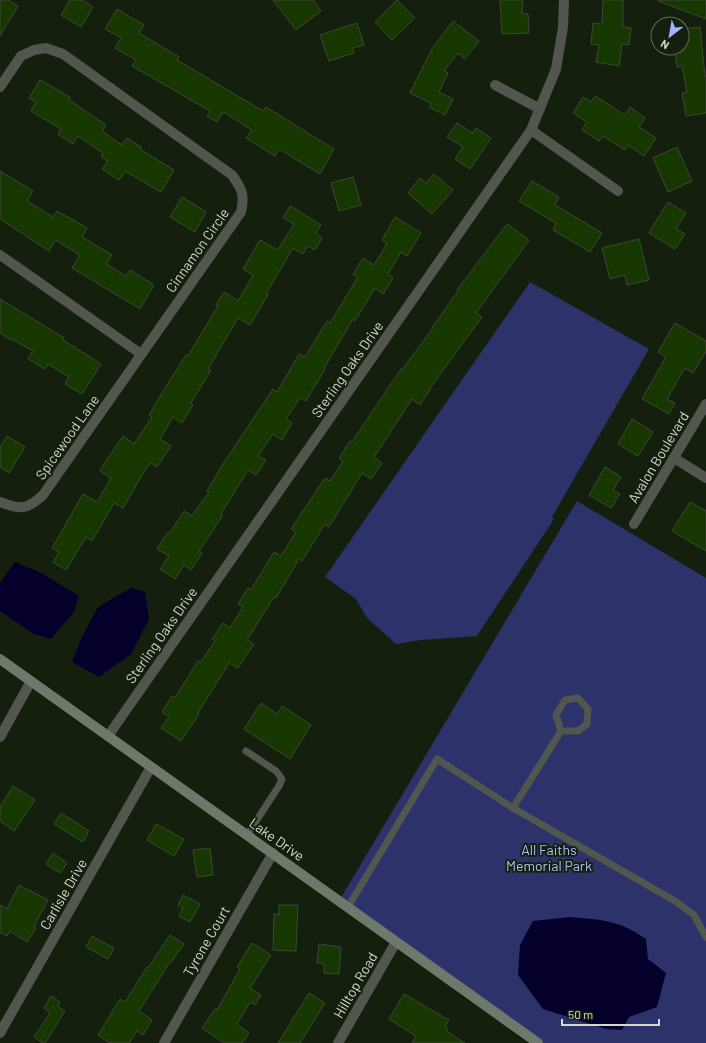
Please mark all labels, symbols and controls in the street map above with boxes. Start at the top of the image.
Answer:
north arrow [650,16,690,56]
text: N [658,38,671,52]
street label: Cinnamon Circle [162,205,232,295]
street label: Sterling Oaks Drive [307,318,387,420]
street label: Spicewood Lane [31,391,103,483]
street label: Avalon Boulevard [624,408,692,506]
street label: Sterling Oaks Drive [121,584,201,686]
street label: Lake Drive [246,814,308,864]
park label: All Faiths Memorial Park [506,841,592,874]
street label: Carlisle Drive [36,856,90,932]
street label: Tyrone Court [179,903,233,979]
street label: Hilltop Road [329,949,381,1021]
scale bar [562,1001,659,1027]
text: 50 m [568,1007,593,1021]

